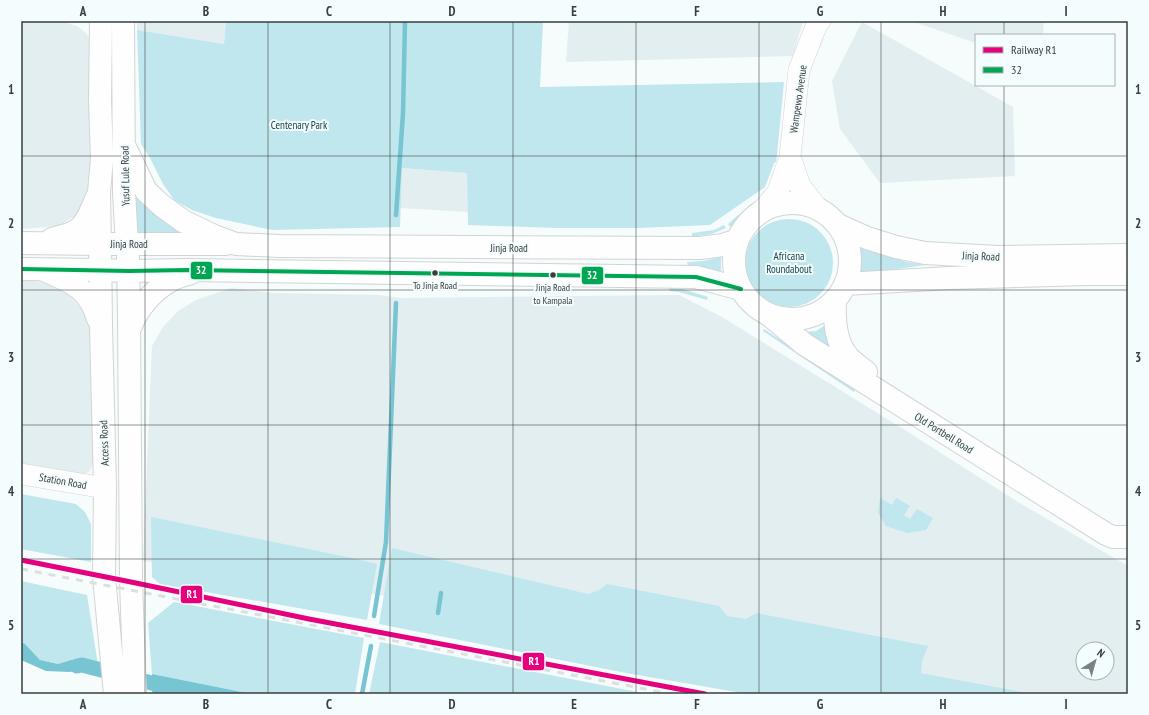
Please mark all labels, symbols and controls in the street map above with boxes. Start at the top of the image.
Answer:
text: A [79,3,87,20]
text: B [203,3,209,20]
text: C [326,3,332,20]
text: D [449,3,456,20]
text: E [571,3,577,20]
text: F [694,3,700,20]
text: G [817,3,824,20]
text: H [940,3,947,20]
text: I [1064,3,1068,20]
legend [975,34,1115,86]
text: Railway R1 [1011,42,1057,57]
text: 32 [1011,62,1022,77]
street label: Wampewo Avenue [786,64,810,134]
text: 1 [8,81,14,98]
text: 1 [1135,81,1141,98]
park label: Centenary Park [271,118,328,132]
street label: Yusuf Lule Road [117,146,133,206]
text: 2 [8,215,14,232]
text: 2 [1135,215,1141,232]
street label: Jinja Road [109,237,148,251]
street label: Jinja Road [489,241,528,255]
street label: Jinja Road [961,248,1000,264]
park label: Africana Roundabout [766,249,812,276]
line badge: 32 [190,261,213,280]
text: 32 [196,263,206,277]
line badge: 32 [581,266,604,285]
marker: To Jinja Road [430,268,440,278]
text: 32 [587,268,597,282]
marker: Jinja Road to Kampala [548,270,558,280]
place label: To Jinja Road [413,279,457,292]
place label: Jinja Road to Kampala [533,281,573,307]
text: 3 [8,349,14,366]
text: 3 [1135,349,1141,366]
street label: Old Portbell Road [912,409,976,457]
street label: Access Road [96,420,112,466]
street label: Station Road [38,470,88,492]
text: 4 [8,483,15,500]
text: 4 [1135,483,1142,500]
line badge: R1 [180,585,203,604]
text: R1 [187,587,197,601]
text: 5 [8,617,14,634]
text: 5 [1135,617,1141,634]
north arrow [1075,641,1115,681]
text: N [1094,646,1108,660]
line badge: R1 [522,652,545,671]
text: R1 [529,654,539,668]
text: A [79,696,87,713]
text: B [203,696,209,713]
text: C [326,696,332,713]
text: D [449,696,456,713]
text: E [571,696,577,713]
text: F [694,696,700,713]
text: G [817,696,824,713]
text: H [940,696,947,713]
text: I [1064,696,1068,713]

